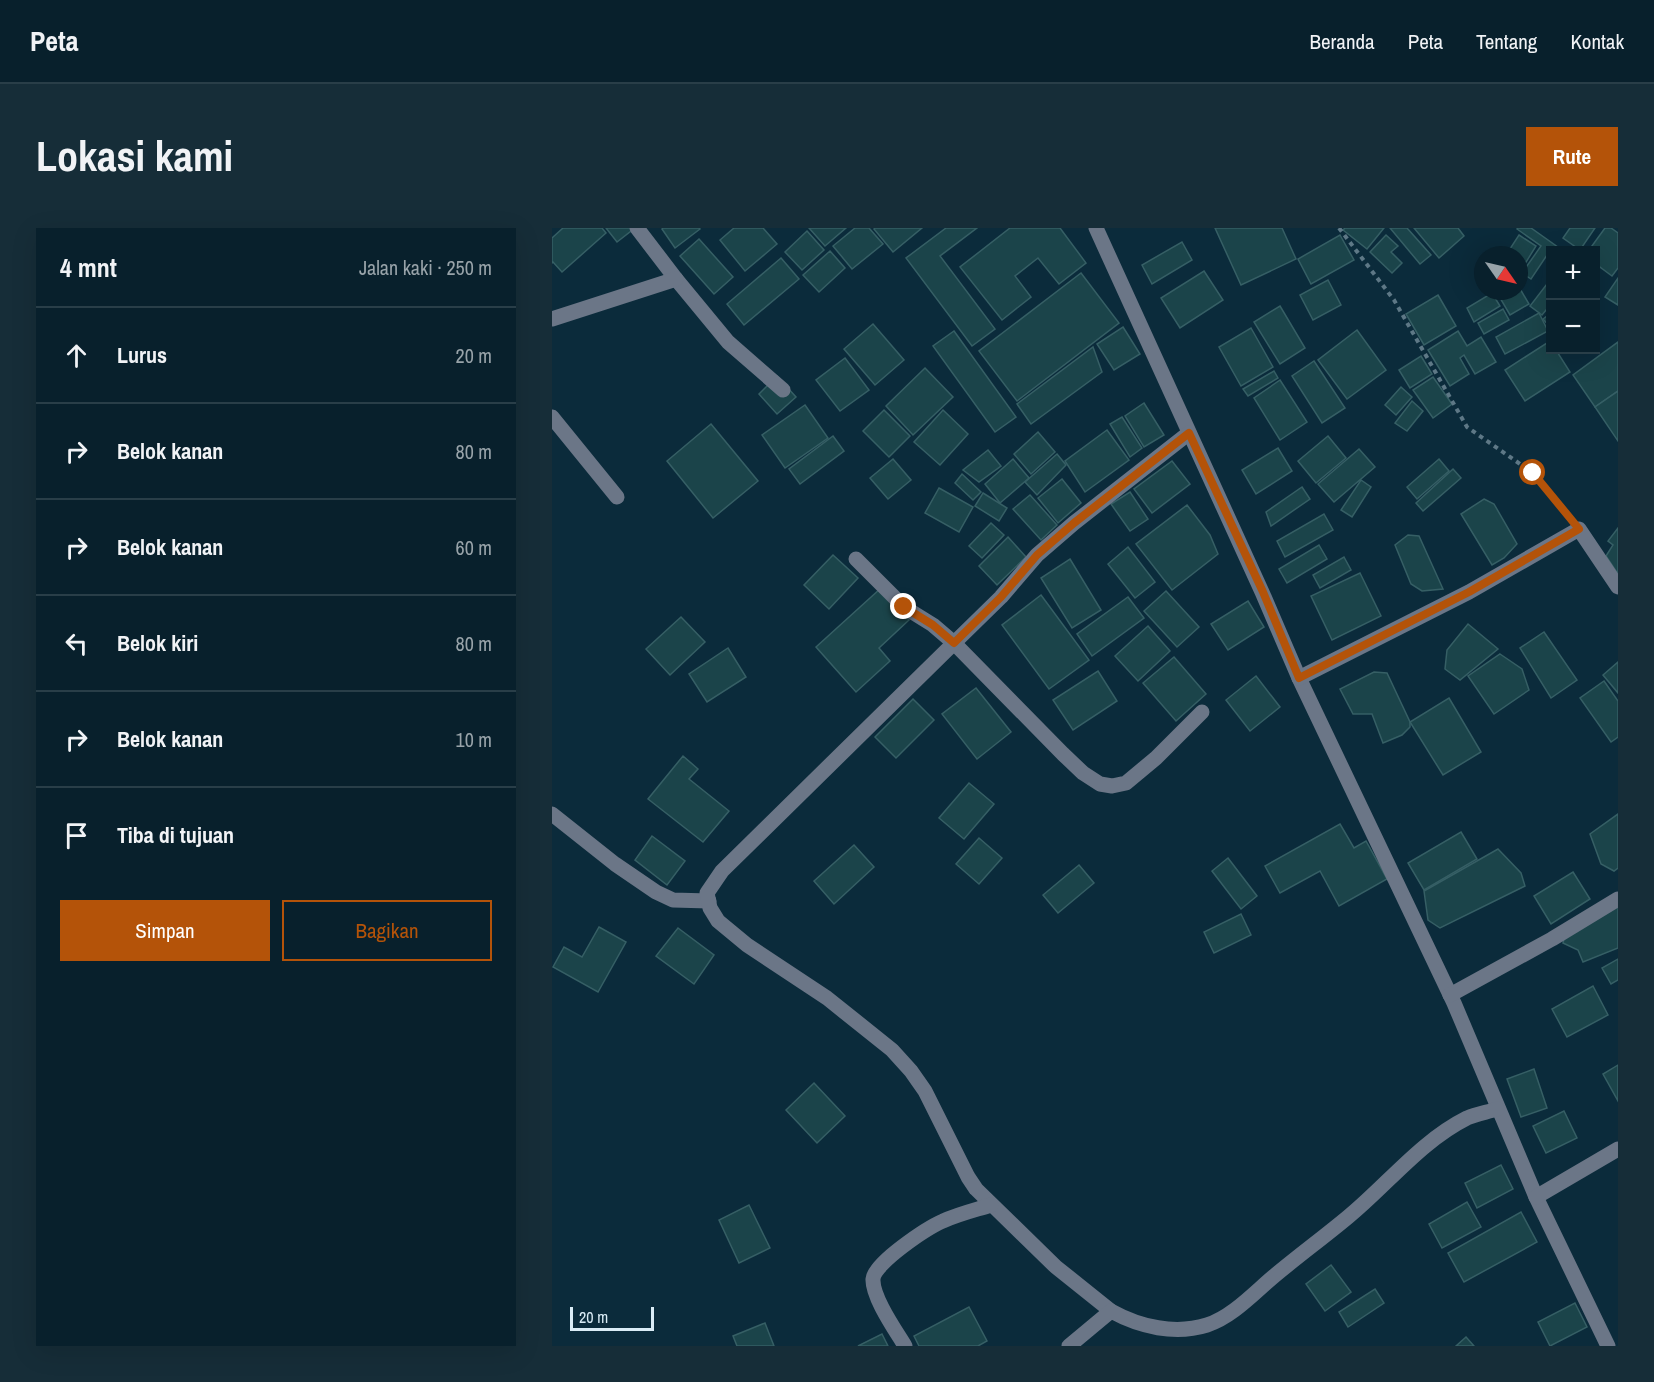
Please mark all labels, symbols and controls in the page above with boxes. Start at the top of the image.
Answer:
text: Peta [30,22,79,60]
text: Beranda [1310,27,1375,56]
text: Peta [1408,27,1443,56]
text: Tentang [1476,27,1537,56]
text: Kontak [1570,27,1624,56]
button: Rute [1526,127,1618,186]
text: Lokasi kami [36,128,233,184]
north arrow [1474,246,1528,300]
map controls [1546,246,1600,354]
button: + [1546,246,1600,300]
text: 4 mnt [60,250,117,285]
text: Jalan kaki · 250 m [359,254,492,281]
button: − [1546,300,1600,354]
icon: ahead [60,339,93,372]
text: Lurus [117,340,167,370]
text: 20 m [456,342,492,369]
icon: right [60,435,93,468]
text: Belok kanan [117,436,223,466]
text: 80 m [456,438,492,465]
route start [1519,459,1545,485]
icon: right [60,531,93,564]
text: Belok kanan [117,532,223,562]
text: 60 m [456,534,492,561]
route end [890,593,916,619]
icon: left [60,627,93,660]
text: Belok kiri [117,628,198,658]
text: 80 m [456,630,492,657]
icon: right [60,723,93,756]
text: Belok kanan [117,724,223,754]
text: 10 m [456,726,492,753]
icon: arrive [60,819,93,852]
text: Tiba di tujuan [117,820,234,850]
button: Simpan [60,900,270,961]
button: Bagikan [282,900,492,961]
scale bar [570,1304,654,1332]
text: 20 m [579,1306,608,1328]

